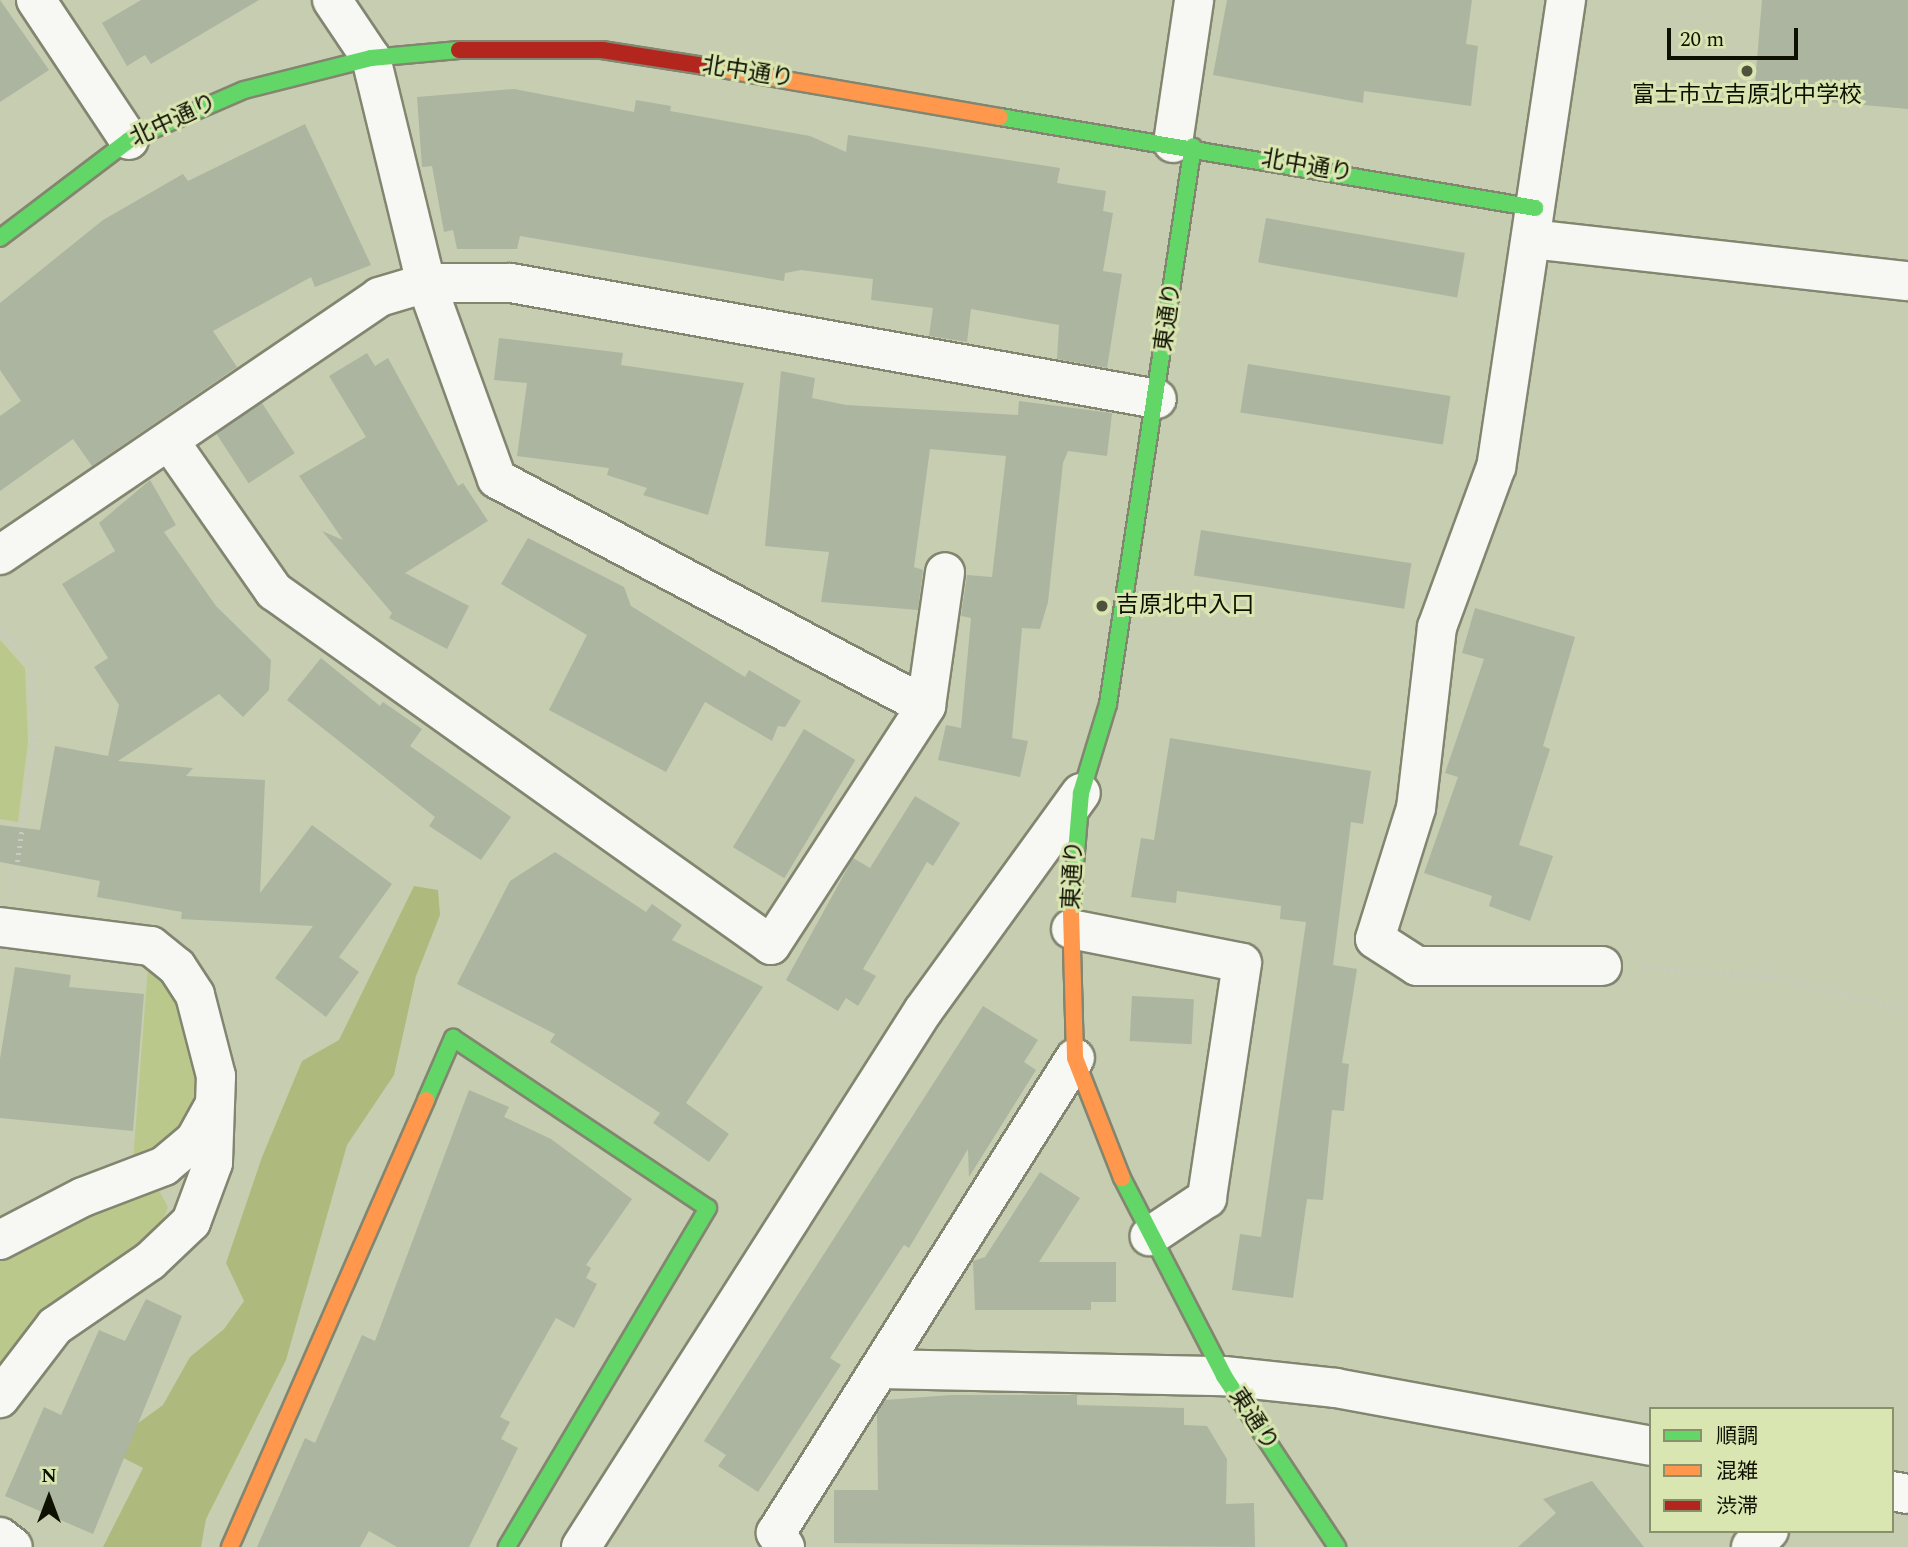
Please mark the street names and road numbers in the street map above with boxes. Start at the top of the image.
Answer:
street label: 北中通り [700,52,796,94]
street label: 北中通り [126,89,222,153]
street label: 北中通り [1259,145,1355,189]
street label: 東通り [1151,281,1187,353]
street label: 東通り [1058,840,1090,910]
street label: 東通り [1223,1384,1283,1456]

